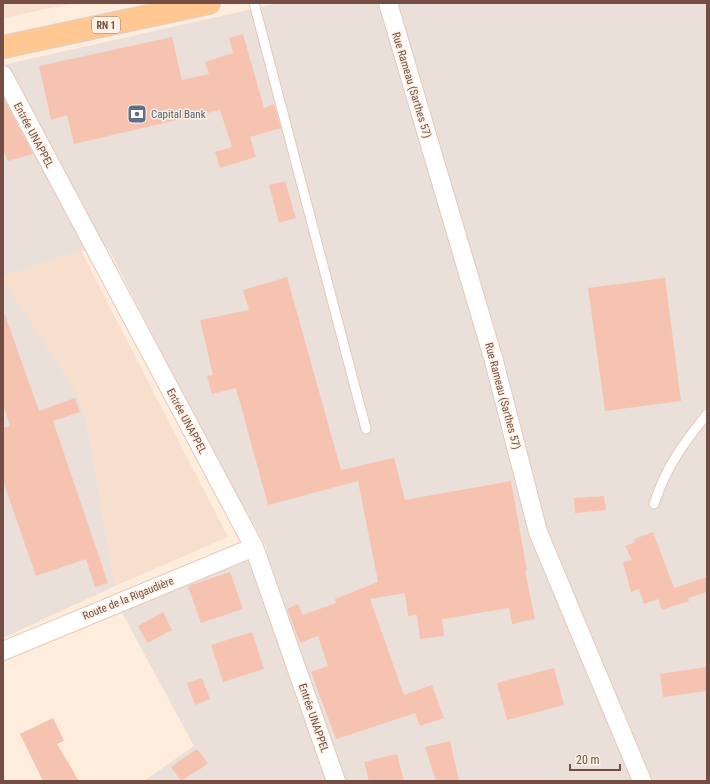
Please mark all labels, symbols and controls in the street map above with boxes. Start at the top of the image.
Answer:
road number: RN 1 [92,17,120,33]
street label: Rue Rameau (Sarthes 57) [389,31,434,140]
street label: Entrée UNAPPEL [11,100,56,170]
bank icon: Capital Bank [126,103,148,125]
place label: Capital Bank [151,108,206,121]
street label: Rue Rameau (Sarthes 57) [482,341,523,451]
street label: Entrée UNAPPEL [164,386,209,456]
street label: Route de la Rigaudière [81,574,176,623]
street label: Entrée UNAPPEL [296,682,331,755]
scale bar [570,746,620,772]
text: 20 m [576,753,600,767]

